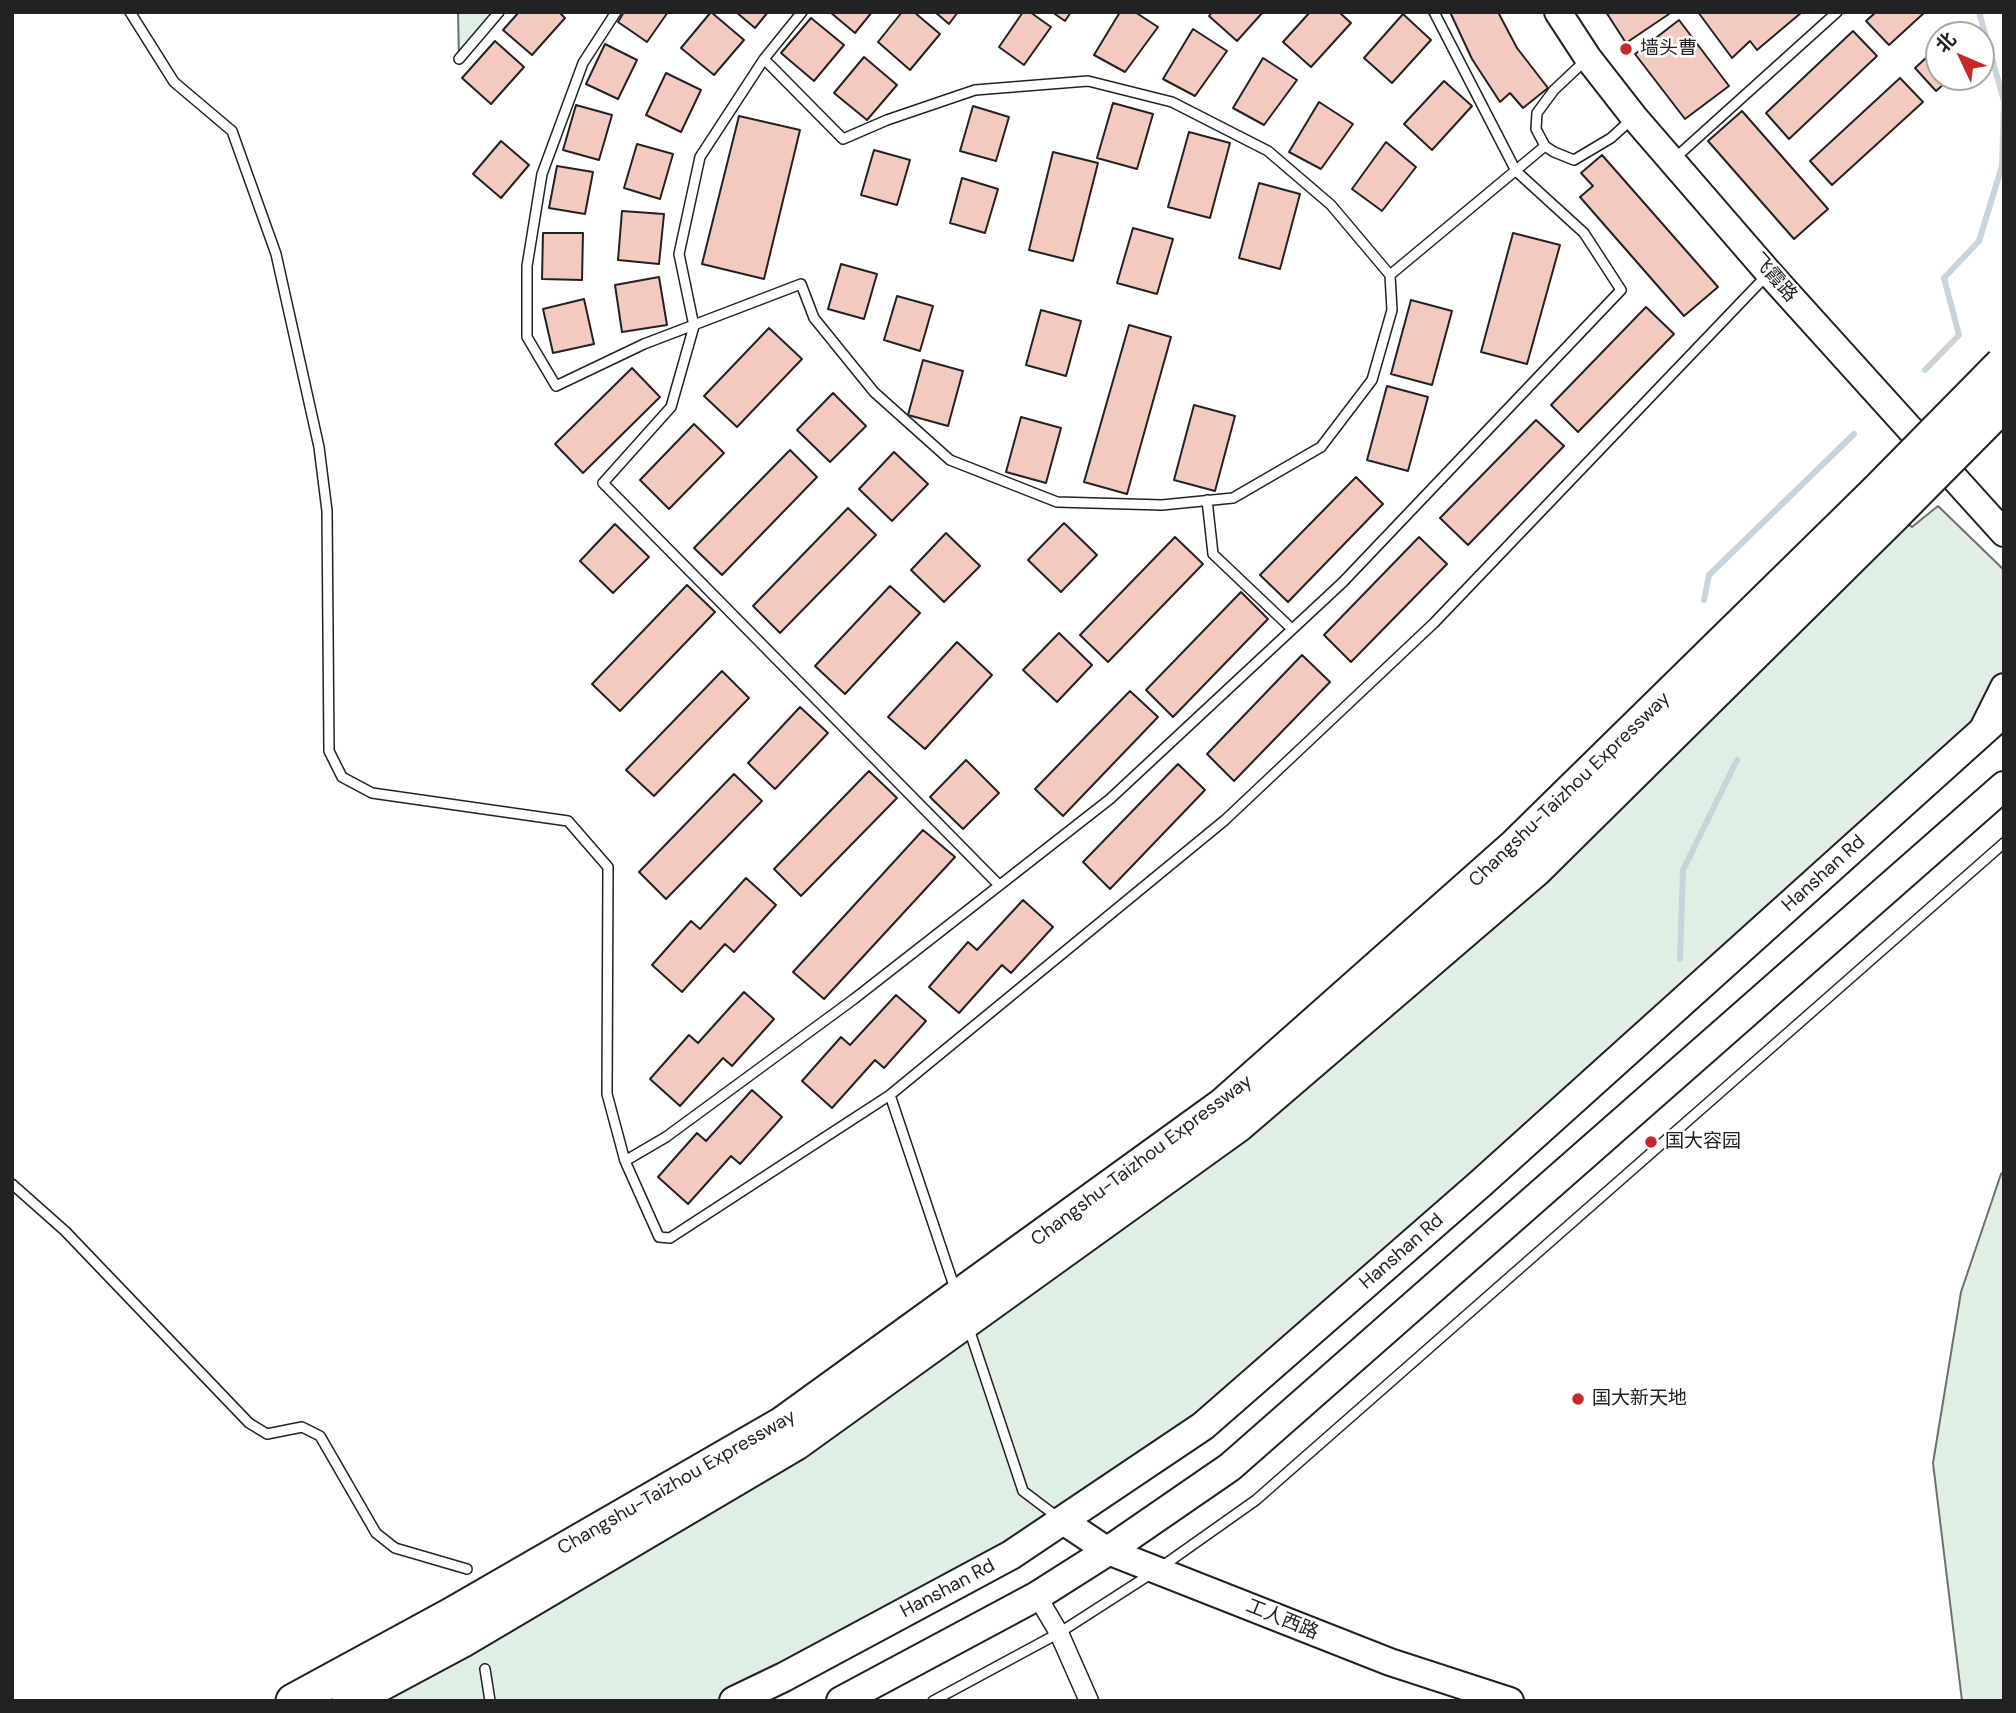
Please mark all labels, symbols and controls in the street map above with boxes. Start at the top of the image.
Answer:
north arrow [1925,21,1995,91]
text: 北 [1930,27,1962,58]
place label: 墙头曹 [1640,38,1697,60]
marker: 墙头曹 [1618,41,1634,57]
street label: 飞霞路 [1747,249,1801,307]
street label: Changshu-Taizhou Expressway [1465,688,1675,892]
street label: Hanshan Rd [1778,831,1870,917]
street label: Changshu-Taizhou Expressway [1027,1070,1257,1252]
place label: 国大容园 [1665,1131,1741,1153]
marker: 国大容园 [1643,1134,1659,1150]
street label: Hanshan Rd [1355,1209,1449,1295]
place label: 国大新天地 [1592,1388,1687,1410]
marker: 国大新天地 [1570,1391,1586,1407]
street label: Changshu-Taizhou Expressway [554,1405,800,1561]
street label: Hanshan Rd [897,1555,999,1623]
street label: 工人西路 [1242,1595,1322,1645]

